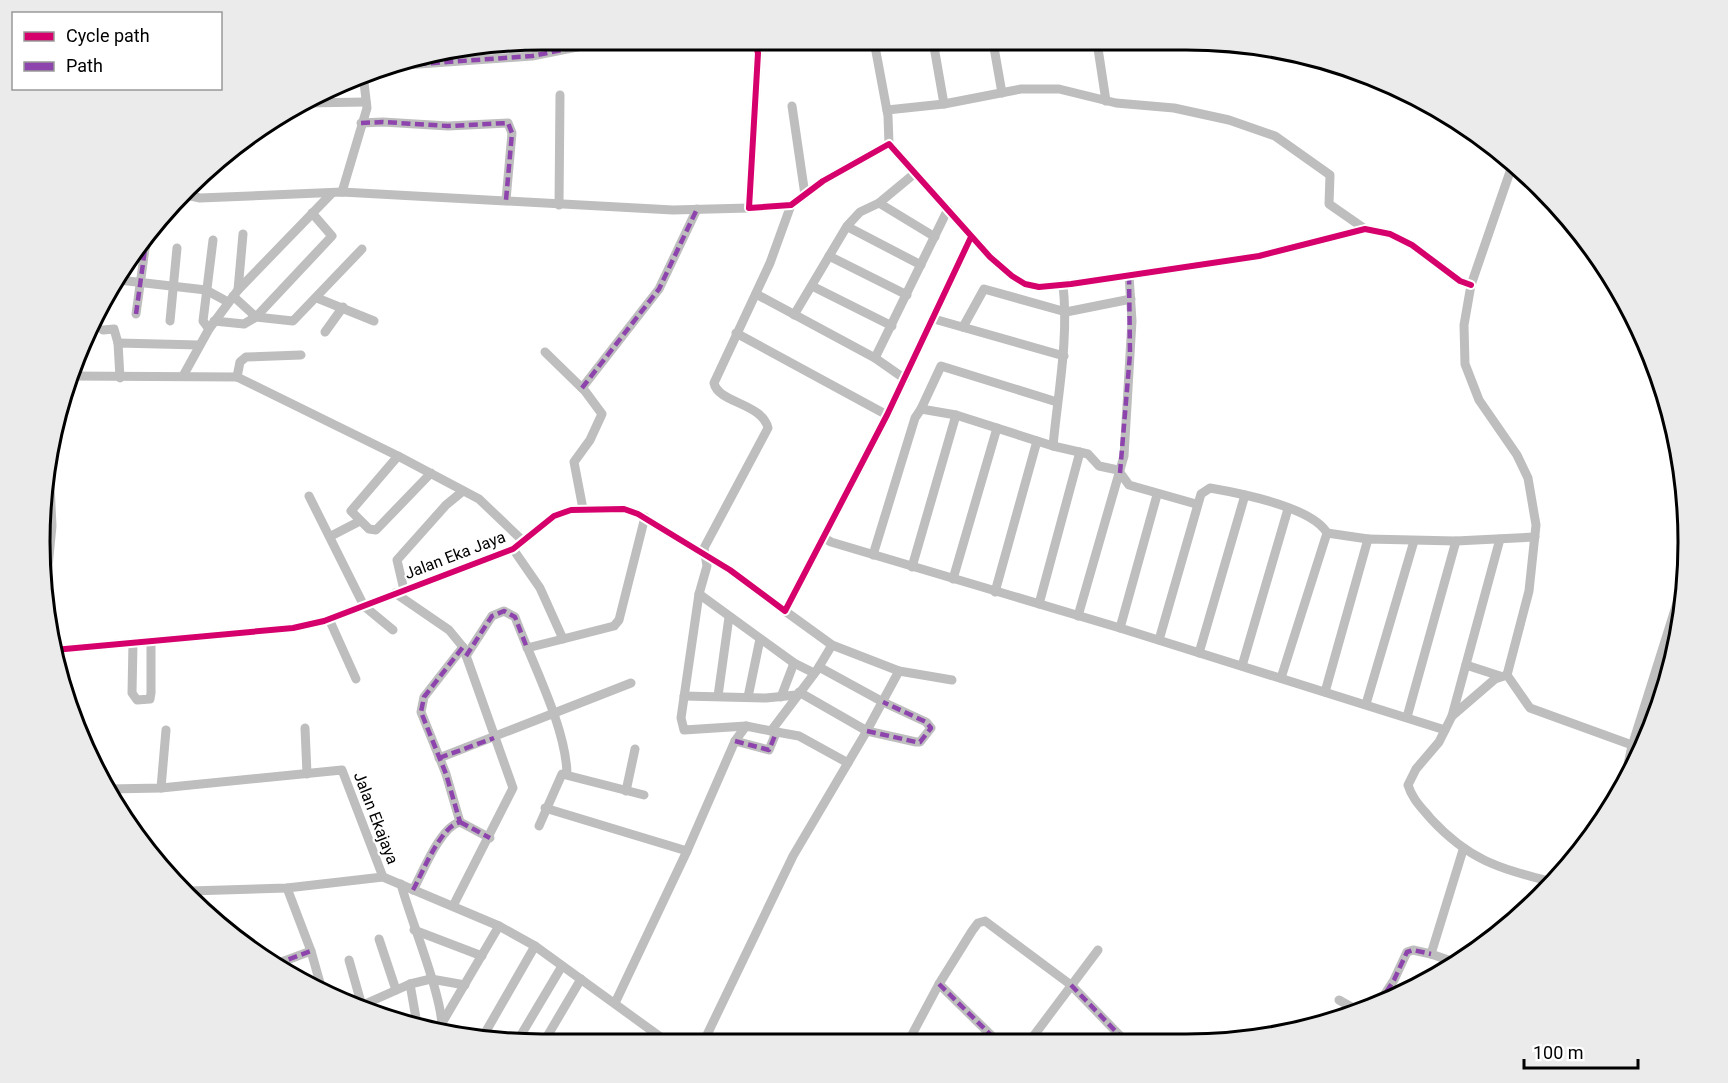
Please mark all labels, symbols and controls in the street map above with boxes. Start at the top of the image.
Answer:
legend [12,12,222,90]
text: Cycle path [66,25,150,46]
text: Path [66,55,103,76]
street label: Jalan Eka Jaya [402,527,508,583]
street label: Jalan Ekajaya [350,769,402,867]
scale bar [1524,1032,1638,1070]
text: 100 m [1533,1042,1584,1063]

